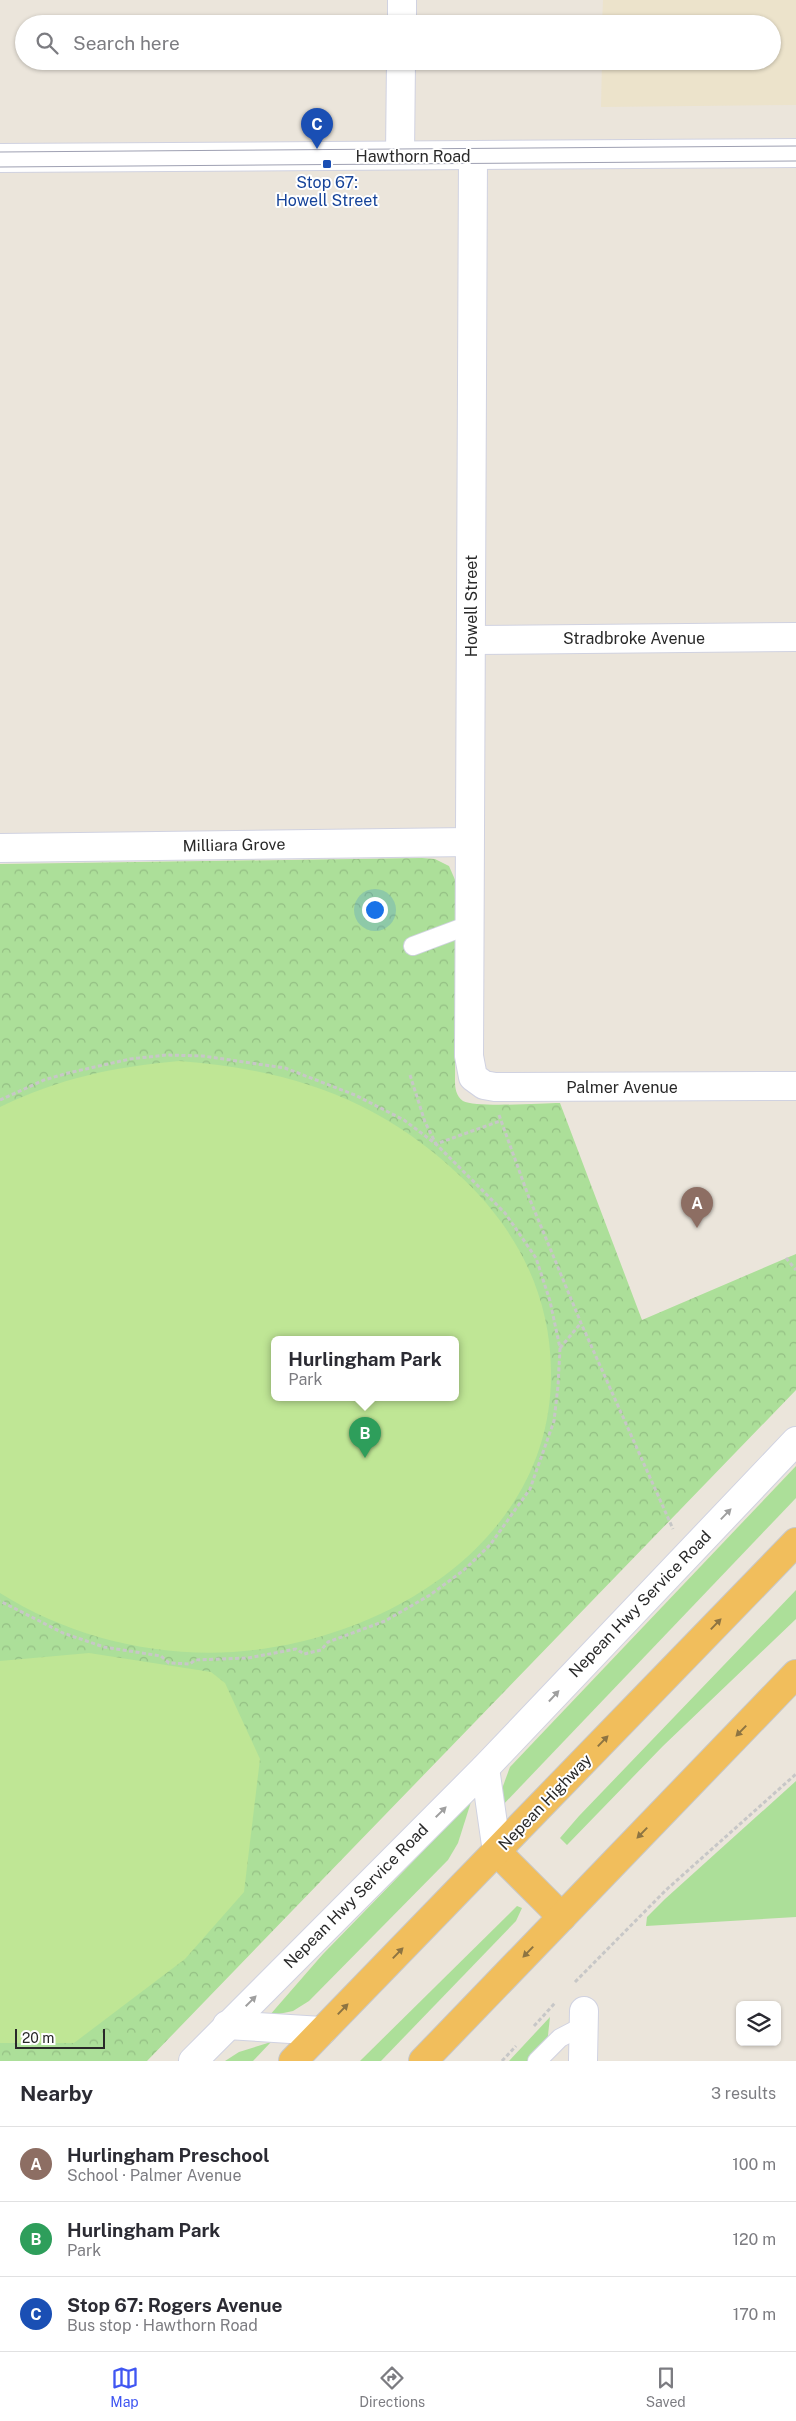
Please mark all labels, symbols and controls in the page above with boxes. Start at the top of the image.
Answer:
search box [15,15,781,70]
icon: search [33,29,61,57]
text: Search here [73,32,180,54]
pin: C [301,108,333,149]
street label: Hawthorn Road [355,147,471,166]
marker: Stop 67: Howell Street [321,158,333,170]
place label: Stop 67: Howell Street [276,173,378,210]
street label: Howell Street [462,555,481,657]
street label: Stradbroke Avenue [563,629,705,648]
street label: Milliara Grove [182,835,286,855]
your location [362,897,388,923]
street label: Palmer Avenue [566,1078,678,1097]
pin: A [681,1187,713,1228]
popup [271,1336,459,1401]
text: Hurlingham Park [288,1348,442,1370]
text: Park [288,1370,322,1389]
pin: B [349,1417,381,1458]
one-way arrow [720,1509,732,1521]
street label: Nepean Hwy Service Road [565,1527,715,1681]
one-way arrow [710,1619,722,1631]
one-way arrow [548,1690,560,1702]
one-way arrow [735,1725,747,1737]
one-way arrow [597,1735,609,1747]
street label: Nepean Highway [494,1750,596,1854]
one-way arrow [434,1806,446,1818]
street label: Nepean Hwy Service Road [280,1820,432,1972]
one-way arrow [636,1827,648,1839]
one-way arrow [522,1946,534,1958]
one-way arrow [392,1948,404,1960]
one-way arrow [245,1995,257,2007]
map controls [736,2001,781,2046]
button: layers [736,2001,781,2046]
one-way arrow [337,2003,349,2015]
scale bar [15,2026,105,2049]
text: 20 m [22,2030,54,2046]
text: Nearby [20,2081,93,2106]
text: 3 results [711,2084,776,2103]
text: Hurlingham Preschool [67,2144,269,2166]
text: A [30,2155,42,2174]
text: 100 m [732,2155,776,2174]
text: School · Palmer Avenue [67,2166,241,2185]
text: Hurlingham Park [67,2219,220,2241]
text: B [31,2230,41,2249]
text: 120 m [732,2230,776,2249]
text: Park [67,2241,101,2260]
text: Stop 67: Rogers Avenue [67,2294,282,2316]
text: C [30,2305,42,2324]
text: 170 m [733,2305,776,2324]
text: Bus stop · Hawthorn Road [67,2316,258,2335]
tab: Map [110,2364,139,2410]
tab: Directions [359,2364,425,2410]
tab: Saved [646,2364,686,2410]

